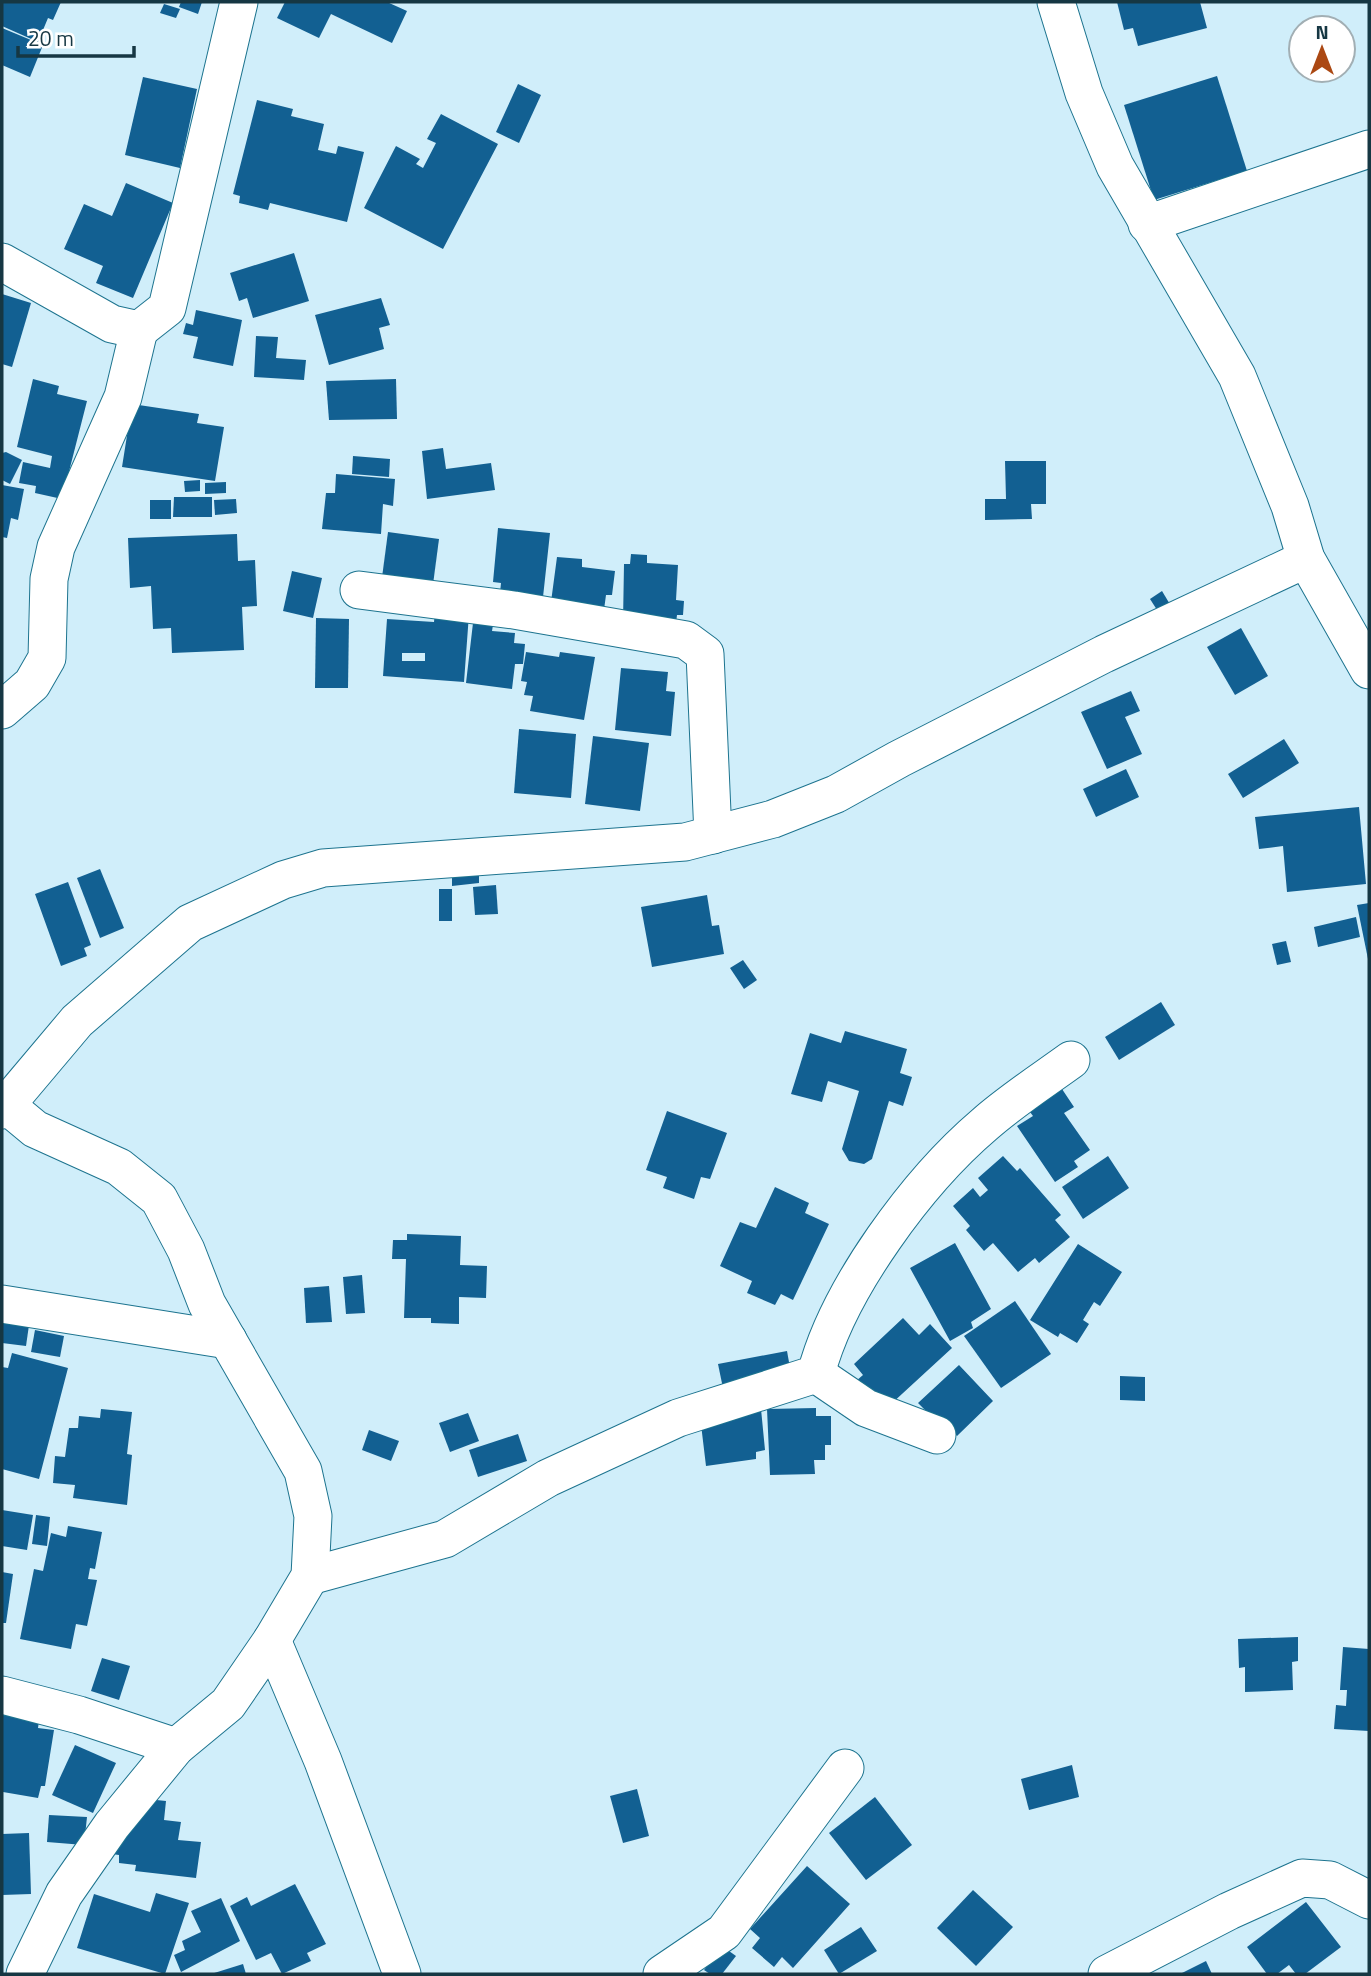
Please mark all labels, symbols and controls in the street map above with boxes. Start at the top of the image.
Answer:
scale bar [18,14,133,58]
north arrow [1287,14,1357,84]
text: N [1315,17,1329,46]
text: 20 m [28,22,74,54]

